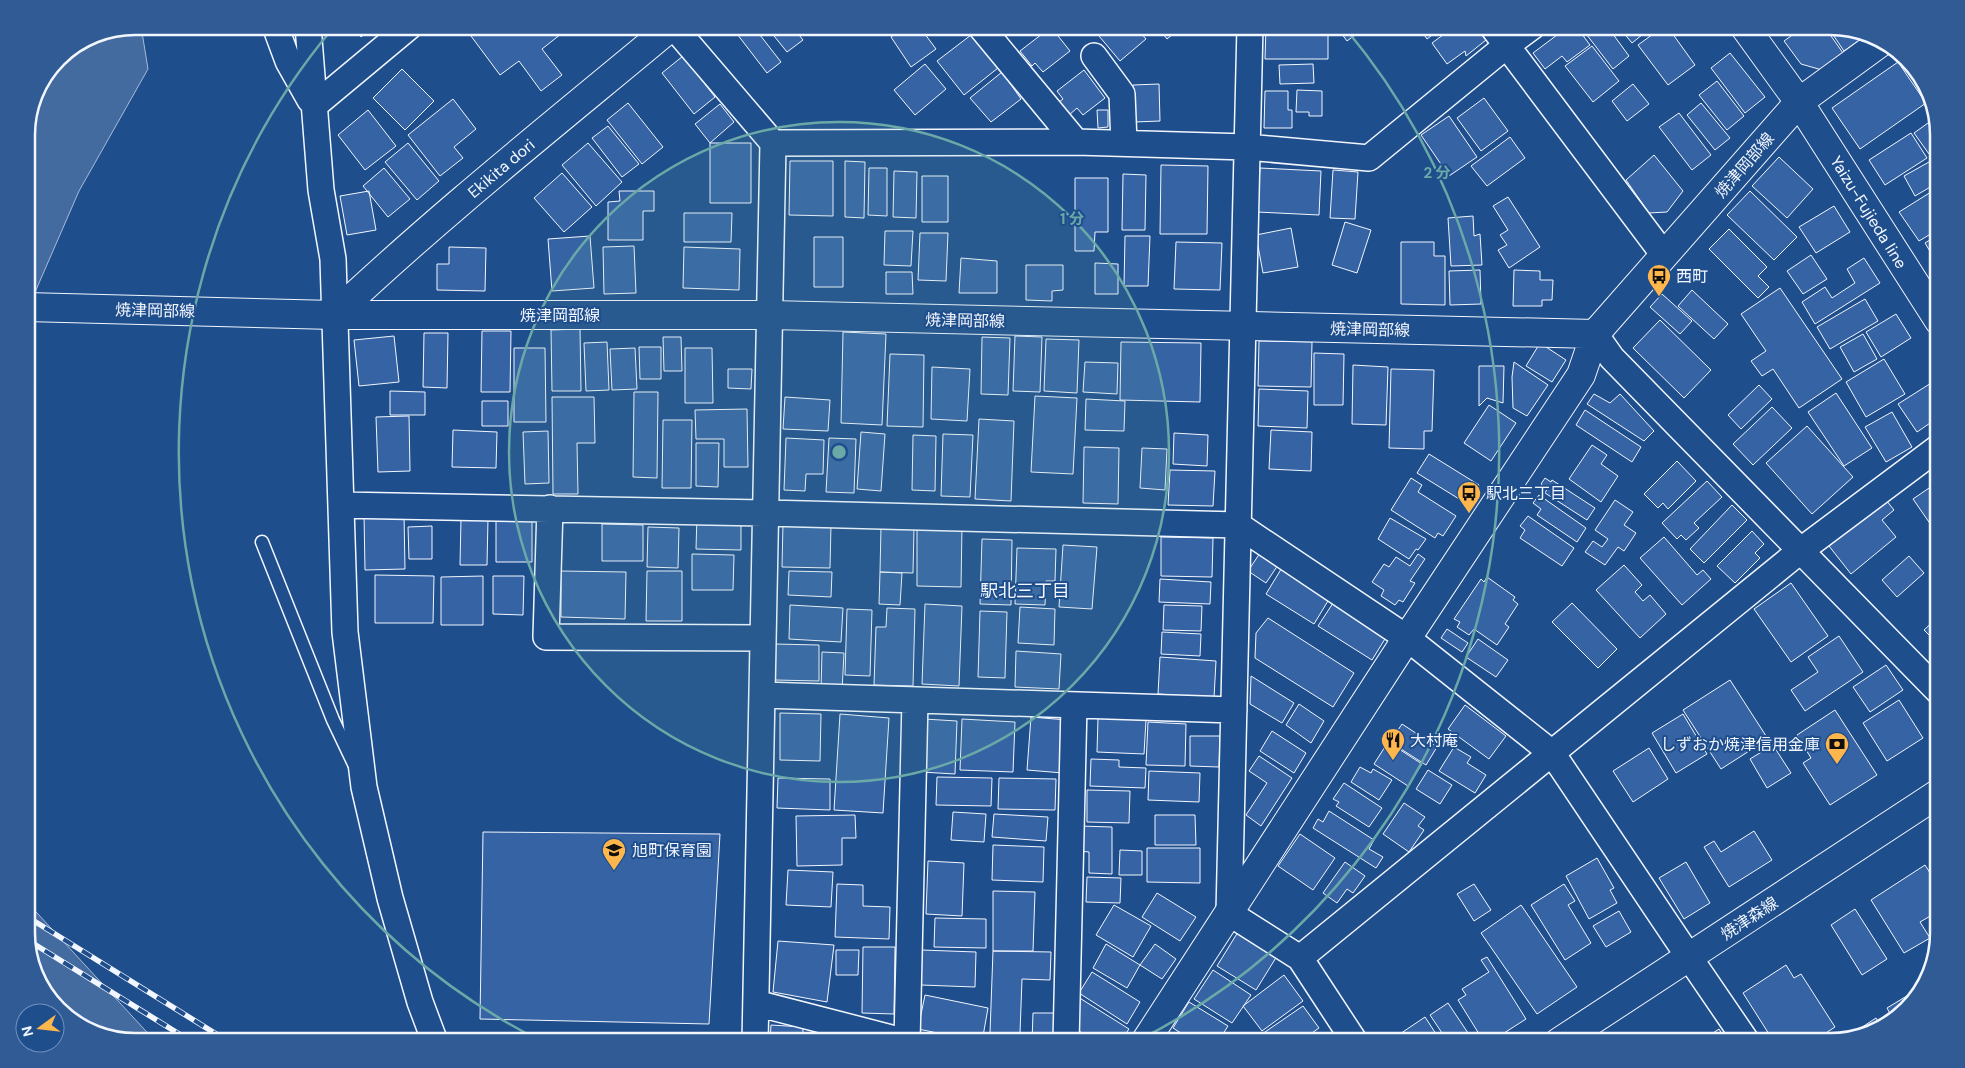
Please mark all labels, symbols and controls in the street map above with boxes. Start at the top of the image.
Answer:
street label: 焼津岡部線 [1710,128,1779,202]
street label: Ekikita dori [463,134,539,203]
street label: Yaizu-Fujieda line [1825,152,1912,273]
text: 2 分 [1423,163,1451,183]
text: 1 分 [1060,209,1084,229]
bus stop icon: 西町 [1646,263,1672,297]
place label: 西町 [1676,266,1708,287]
street label: 焼津岡部線 [115,299,195,322]
street label: 焼津岡部線 [520,305,600,326]
street label: 焼津岡部線 [925,309,1005,332]
street label: 焼津岡部線 [1330,318,1410,341]
centre of rings [830,443,848,461]
bus stop icon: 駅北三丁目 [1456,480,1482,514]
place label: 駅北三丁目 [1486,483,1566,504]
district label: 駅北三丁目 [980,579,1070,603]
restaurant icon: 大村庵 [1380,727,1406,761]
place label: 大村庵 [1410,730,1458,751]
bank icon: しずおか焼津信用金庫 [1824,731,1850,765]
place label: しずおか焼津信用金庫 [1660,734,1820,755]
school or university icon: 旭町保育園 [601,837,627,871]
place label: 旭町保育園 [632,840,712,861]
street label: 焼津森線 [1717,892,1782,945]
north arrow [15,1003,65,1053]
text: N [17,1024,37,1039]

